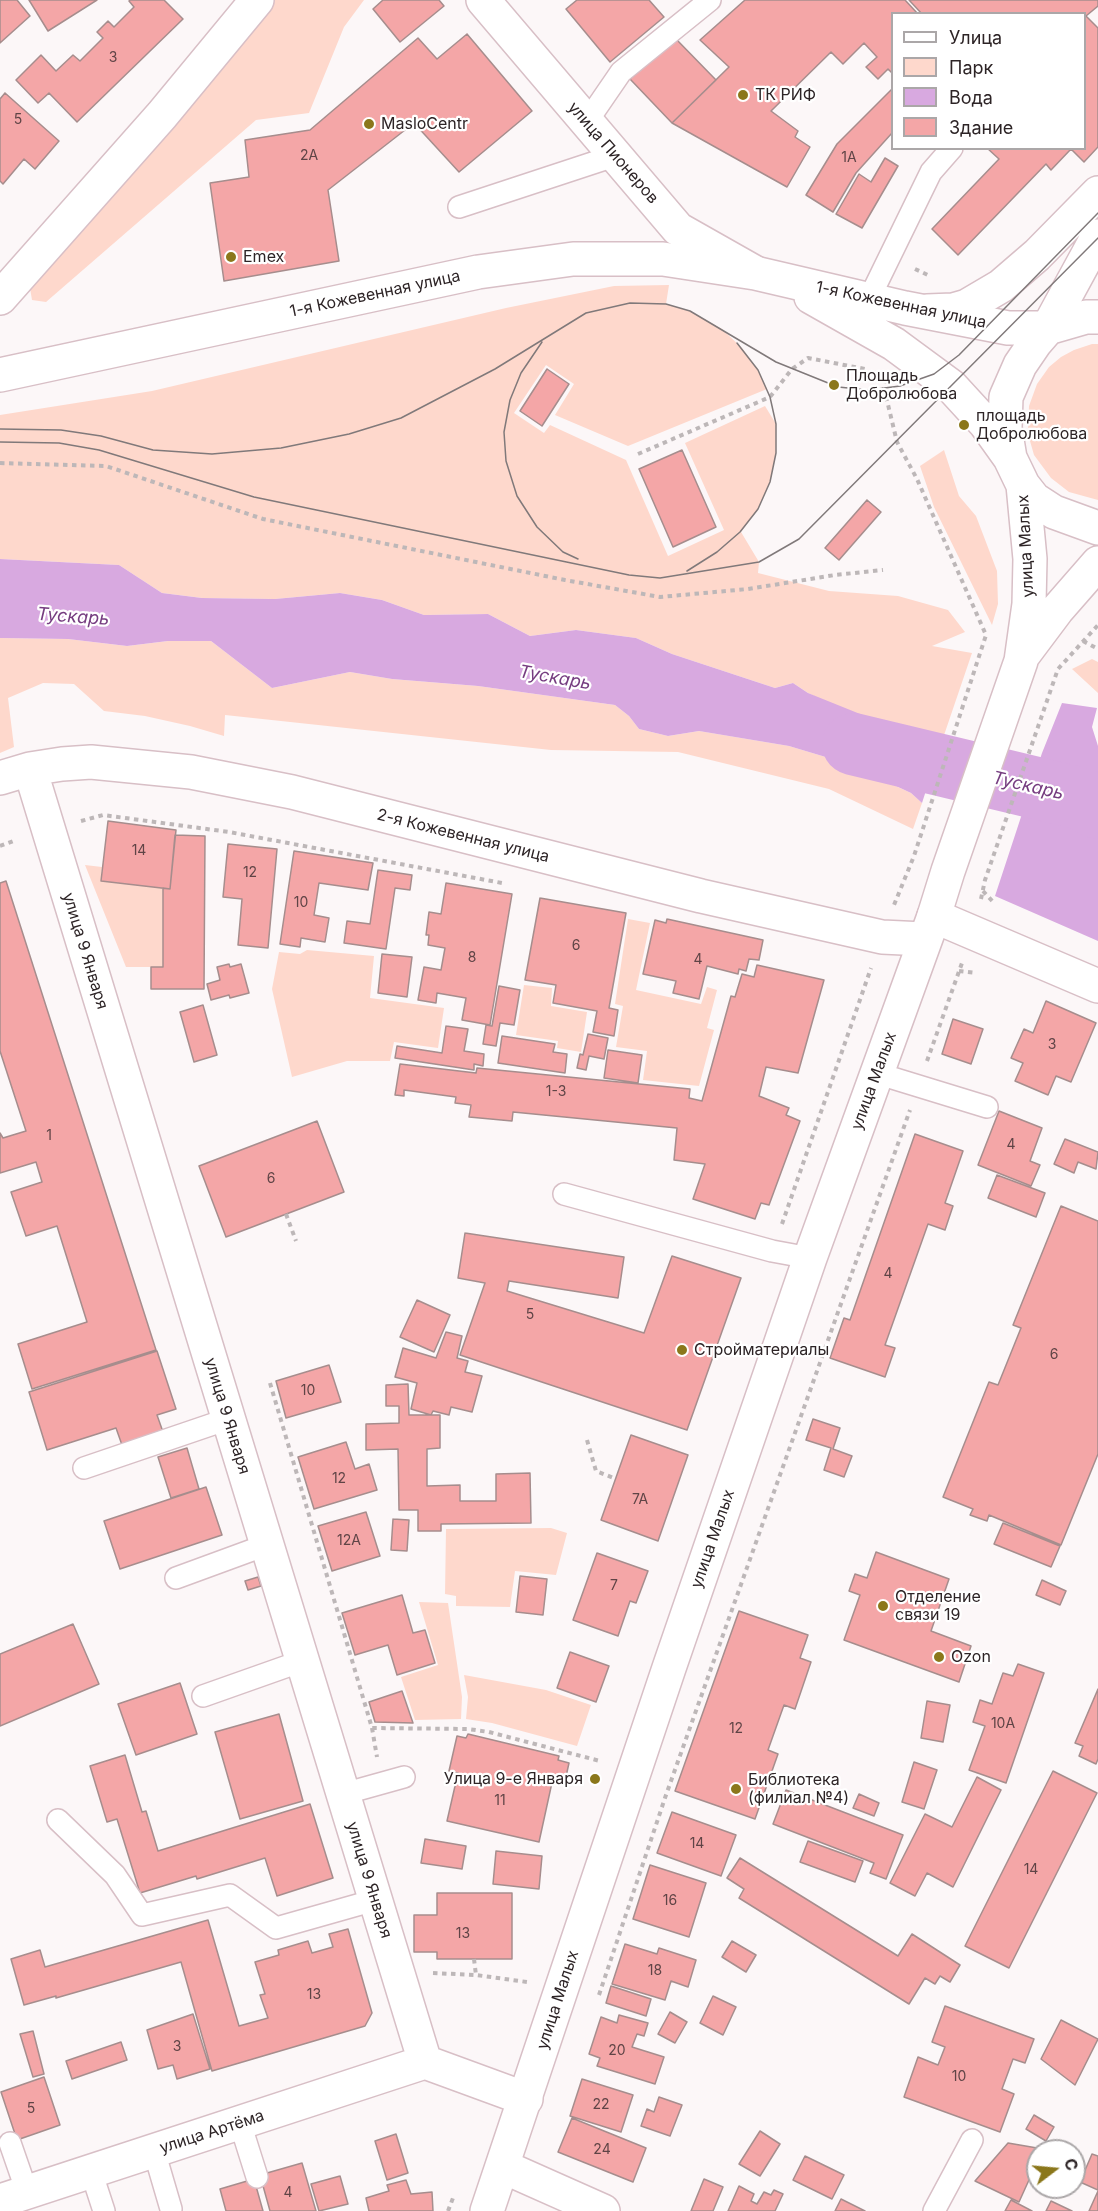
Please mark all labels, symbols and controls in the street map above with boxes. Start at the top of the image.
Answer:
legend [891,12,1086,150]
text: Улица [949,27,1002,48]
house number: 3 [109,50,117,66]
text: Парк [949,57,993,78]
place label: ТК РИФ [755,85,816,105]
text: Вода [949,87,993,108]
marker: ТК РИФ [736,88,750,102]
street label: улица Пионеров [564,98,662,208]
house number: 5 [14,112,22,128]
place label: MasloCentr [381,114,468,134]
marker: MasloCentr [362,117,376,131]
text: Здание [949,117,1013,138]
house number: 2А [300,148,318,164]
house number: 1А [841,150,857,166]
place label: Emex [243,247,284,267]
marker: Emex [224,250,238,264]
street label: 1-я Кожевенная улица [288,267,462,321]
street label: 1-я Кожевенная улица [814,278,988,332]
place label: Площадь Добролюбова [846,366,957,404]
marker: Площадь Добролюбова [827,378,841,392]
place label: площадь Добролюбова [976,406,1087,444]
marker: площадь Добролюбова [957,418,971,432]
street label: улица Малых [1014,494,1038,598]
water label: Тускарь [36,604,110,630]
water label: Тускарь [517,661,593,695]
water label: Тускарь [990,767,1066,805]
street label: 2-я Кожевенная улица [375,805,551,867]
house number: 14 [132,843,146,859]
house number: 12 [243,865,257,881]
street label: улица 9 Января [58,890,112,1012]
house number: 10 [294,895,308,911]
house number: 6 [572,938,580,954]
house number: 8 [468,950,476,966]
house number: 4 [693,952,703,968]
street label: улица Малых [847,1029,901,1133]
house number: 3 [1048,1037,1056,1053]
house number: 1-3 [546,1084,566,1100]
house number: 1 [46,1128,52,1144]
house number: 4 [1006,1137,1016,1153]
house number: 6 [267,1171,275,1187]
house number: 4 [883,1266,893,1282]
house number: 5 [526,1307,534,1323]
place label: Стройматериалы [694,1340,829,1360]
marker: Стройматериалы [675,1343,689,1357]
house number: 6 [1050,1347,1058,1363]
street label: улица 9 Января [200,1355,254,1477]
house number: 10 [301,1383,315,1399]
house number: 12 [332,1471,346,1487]
street label: улица Малых [687,1487,739,1591]
house number: 7А [632,1492,648,1508]
house number: 12А [337,1533,361,1549]
house number: 7 [610,1578,618,1594]
place label: Отделение связи 19 [895,1587,981,1625]
marker: Отделение связи 19 [876,1599,890,1613]
place label: Ozon [951,1647,991,1667]
marker: Ozon [932,1650,946,1664]
house number: 10А [991,1716,1015,1732]
house number: 12 [729,1721,743,1737]
place label: Улица 9-е Января [444,1769,583,1789]
place label: Библиотека (филиал №4) [748,1770,849,1808]
marker: Улица 9-е Января [588,1772,602,1786]
marker: Библиотека (филиал №4) [729,1782,743,1796]
house number: 11 [494,1793,506,1809]
street label: улица 9 Января [342,1819,396,1941]
house number: 14 [690,1836,704,1852]
house number: 14 [1024,1862,1038,1878]
house number: 16 [663,1893,677,1909]
house number: 13 [456,1926,470,1942]
street label: улица Малых [533,1948,583,2052]
house number: 18 [648,1963,662,1979]
house number: 13 [307,1987,321,2003]
house number: 3 [173,2039,181,2055]
house number: 20 [608,2043,626,2059]
house number: 10 [952,2069,966,2085]
house number: 22 [592,2097,610,2113]
house number: 5 [27,2101,35,2117]
street label: улица Артёма [157,2106,267,2158]
north arrow [1026,2139,1086,2199]
house number: 24 [593,2142,611,2158]
text: С [1060,2156,1083,2173]
house number: 4 [283,2185,293,2201]

